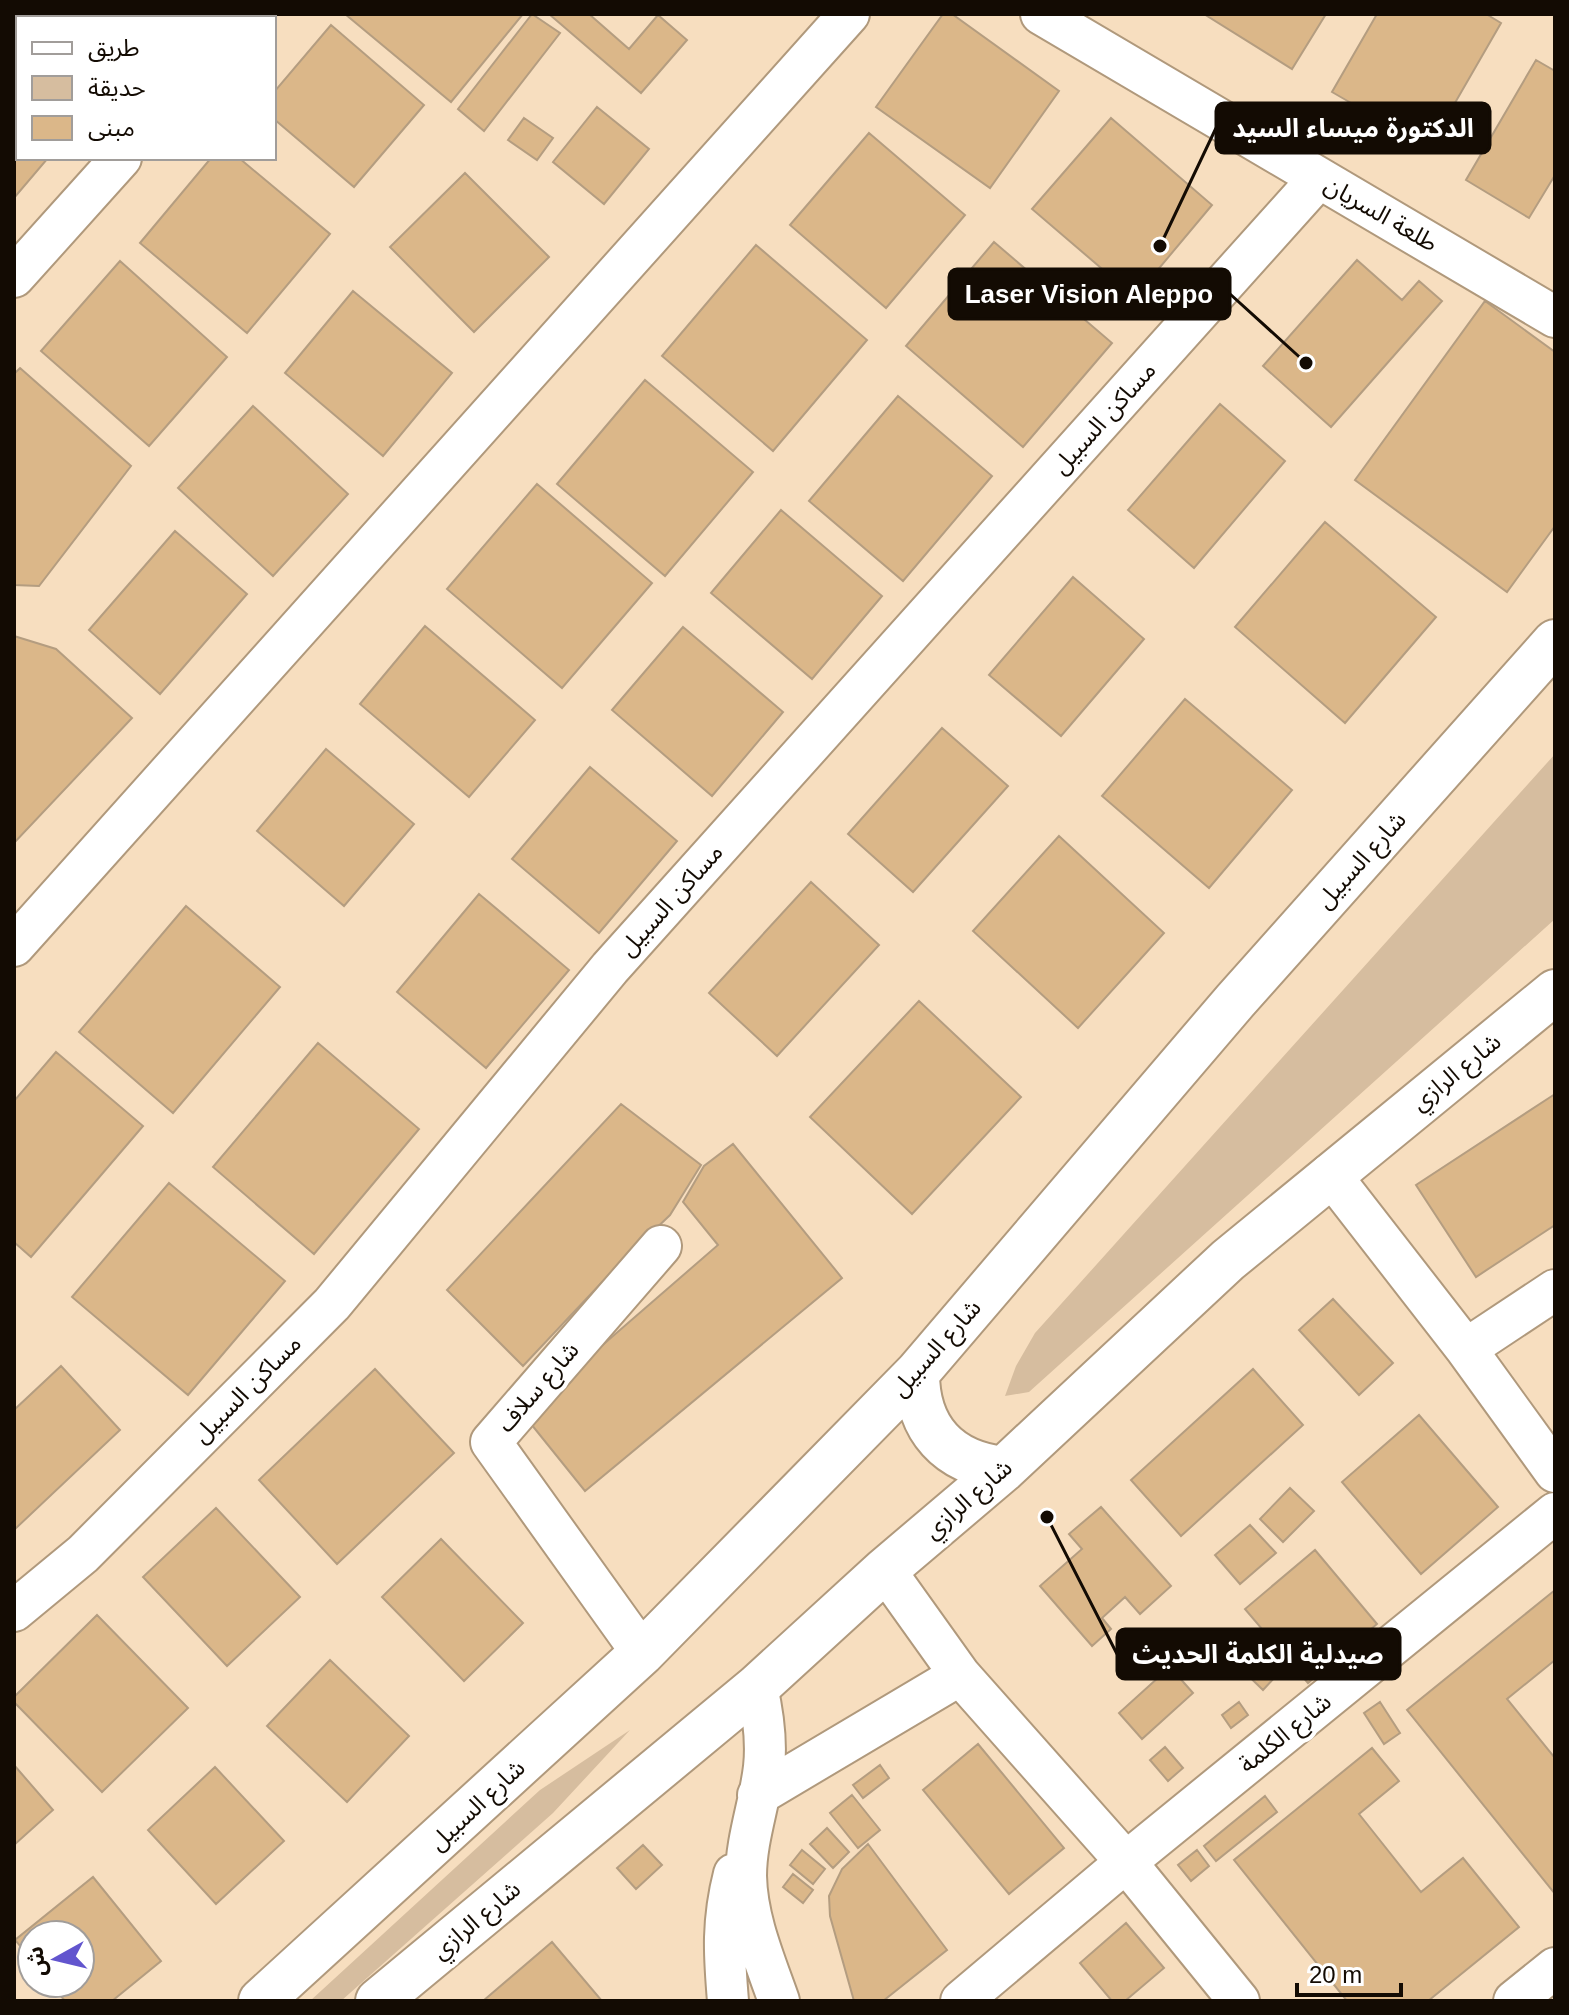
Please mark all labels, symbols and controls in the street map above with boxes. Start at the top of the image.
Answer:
legend [16,16,276,160]
text: طريق [88,34,140,63]
text: حديقة [88,74,146,101]
callout: الدكتورة ميساء السيد [1216,103,1490,153]
text: الدكتورة ميساء السيد [1232,113,1474,143]
text: مبنى [88,114,135,141]
street label: طلعة السريان [1319,170,1443,258]
callout: Laser Vision Aleppo [949,269,1230,319]
text: Laser Vision Aleppo [965,279,1213,309]
street label: مساكن السبيل [1046,356,1161,479]
street label: شارع السبيل [1310,806,1414,916]
street label: مساكن السبيل [613,838,728,961]
street label: شارع الرازي [1406,1027,1509,1120]
street label: شارع السبيل [885,1294,989,1404]
street label: مساكن السبيل [187,1329,306,1448]
street label: شارع سلاف [491,1336,587,1440]
street label: شارع الرازي [918,1453,1021,1548]
callout: صيدلية الكلمة الحديث [1117,1629,1400,1679]
text: صيدلية الكلمة الحديث [1132,1639,1384,1669]
street label: شارع الكلمة [1233,1687,1339,1781]
street label: شارع السبيل [423,1754,533,1859]
street label: شارع الرازي [426,1875,529,1969]
north arrow [16,1919,96,1999]
text: ش [22,1945,51,1978]
scale bar [1297,1947,1401,1997]
text: 20 m [1309,1961,1362,1988]

